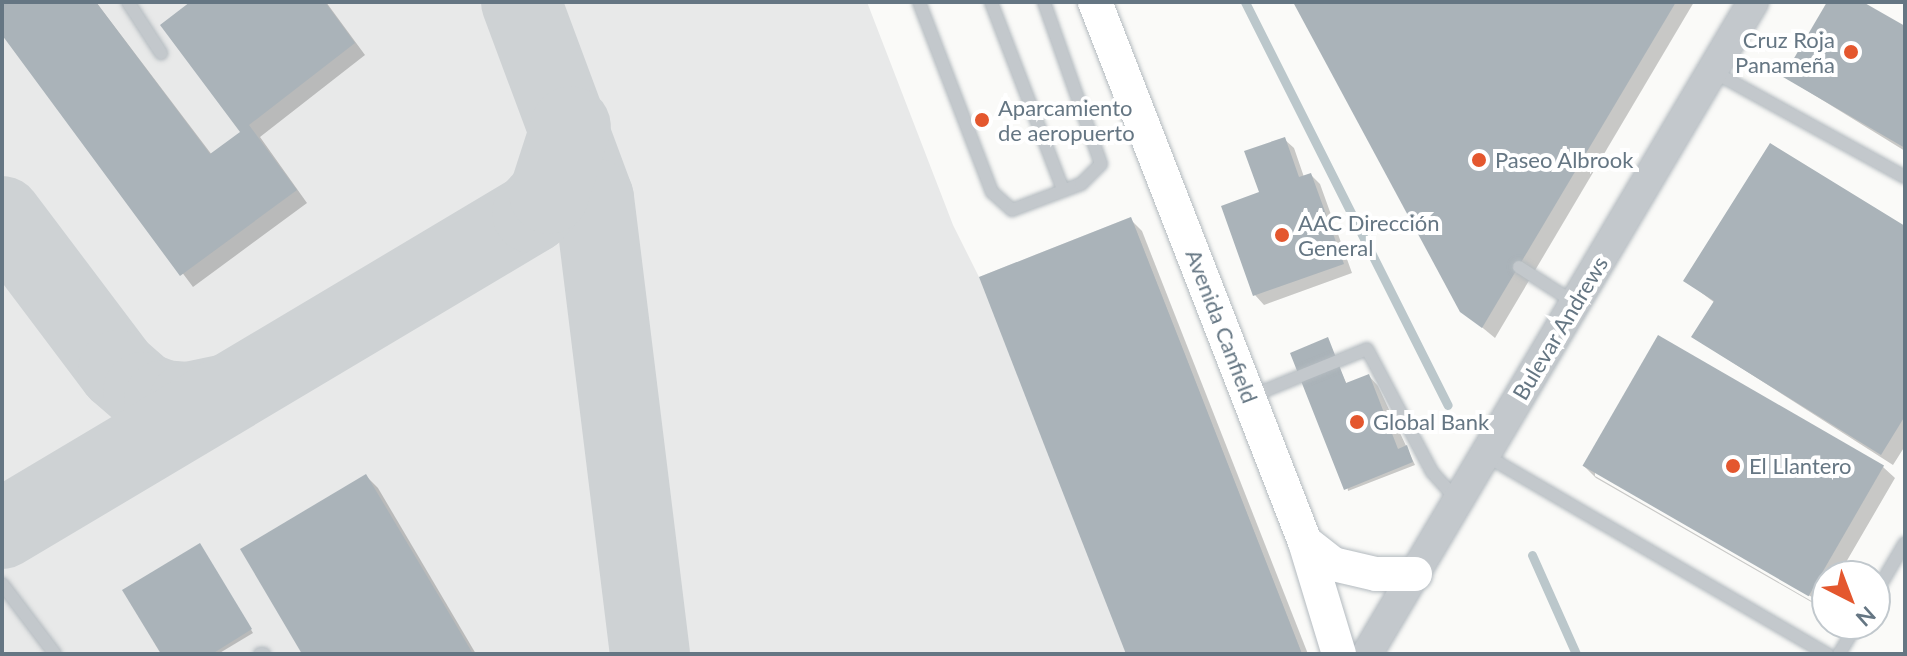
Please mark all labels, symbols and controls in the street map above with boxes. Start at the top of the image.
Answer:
place label: Cruz Roja Panameña [1735,26,1835,78]
marker: Cruz Roja Panameña [1842,43,1860,61]
place label: Aparcamiento de aeropuerto [998,94,1135,146]
marker: Aparcamiento de aeropuerto [973,111,991,129]
place label: Paseo Albrook [1495,147,1634,173]
marker: Paseo Albrook [1470,151,1488,169]
place label: AAC Dirección General [1298,209,1440,260]
marker: AAC Dirección General [1273,226,1291,244]
street label: Avenida Canfield [1181,245,1263,407]
street label: Bulevar Andrews [1507,251,1613,405]
place label: Global Bank [1373,409,1489,435]
marker: Global Bank [1348,413,1366,431]
place label: El Llantero [1749,453,1851,479]
marker: El Llantero [1724,457,1742,475]
north arrow [1811,560,1891,640]
text: N [1851,601,1881,632]

